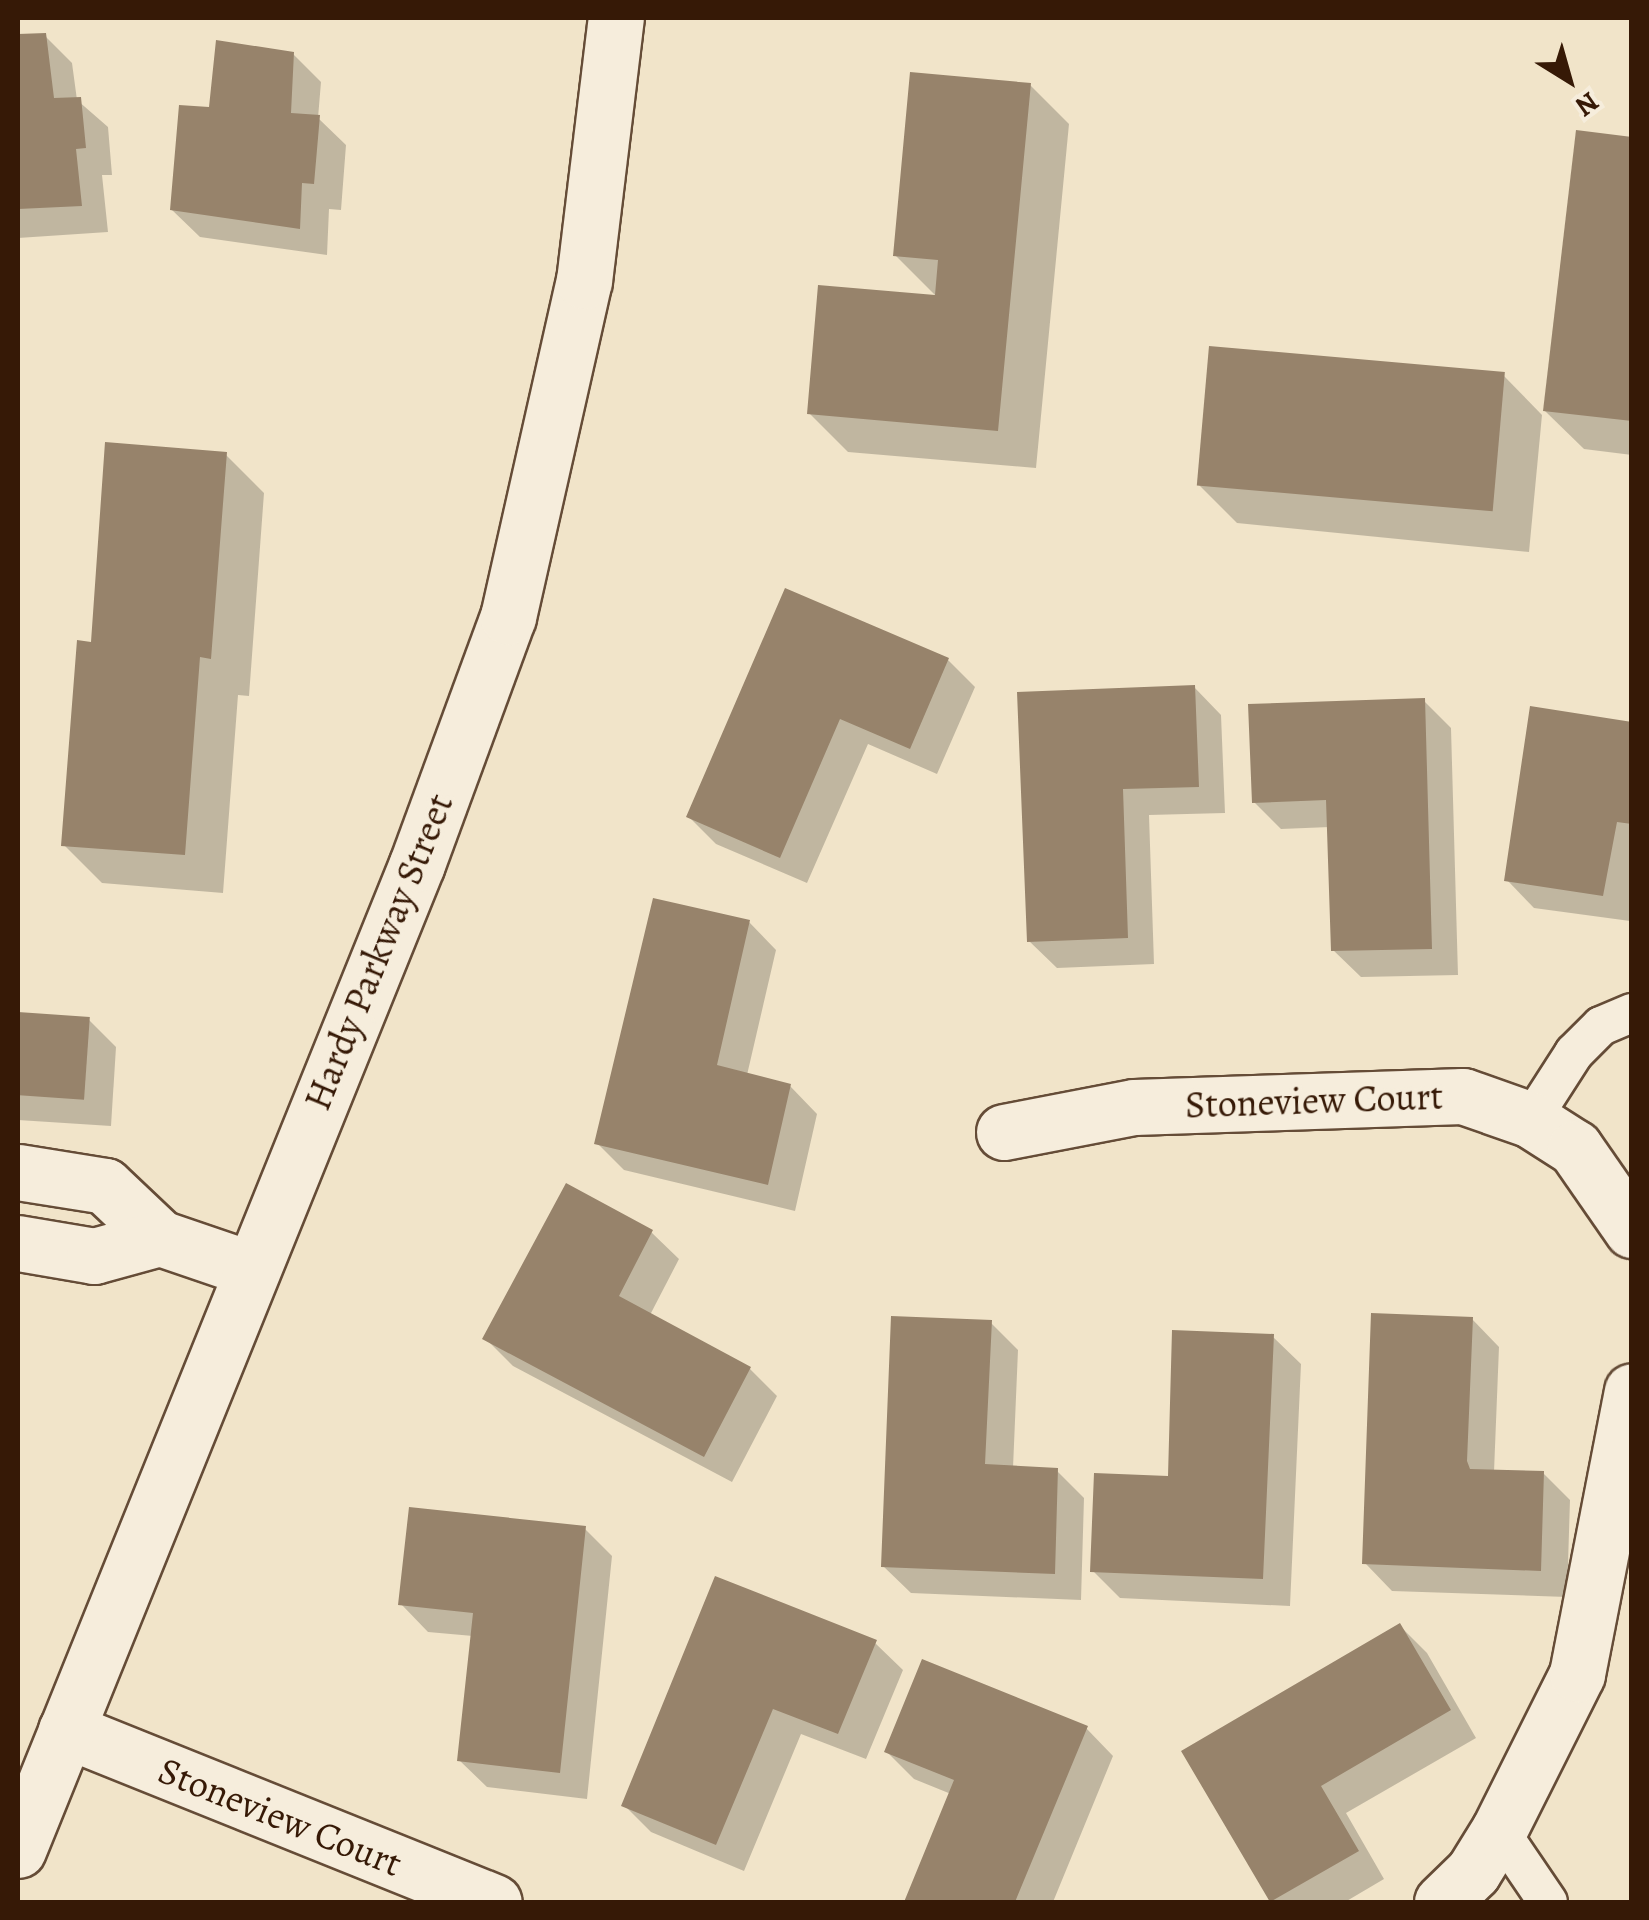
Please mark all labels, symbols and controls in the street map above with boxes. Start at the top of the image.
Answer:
north arrow [1519,30,1619,130]
text: N [1567,83,1607,125]
street label: Hardy Parkway Street [295,787,463,1117]
street label: Stoneview Court [1184,1074,1444,1128]
street label: Stoneview Court [152,1748,408,1886]

